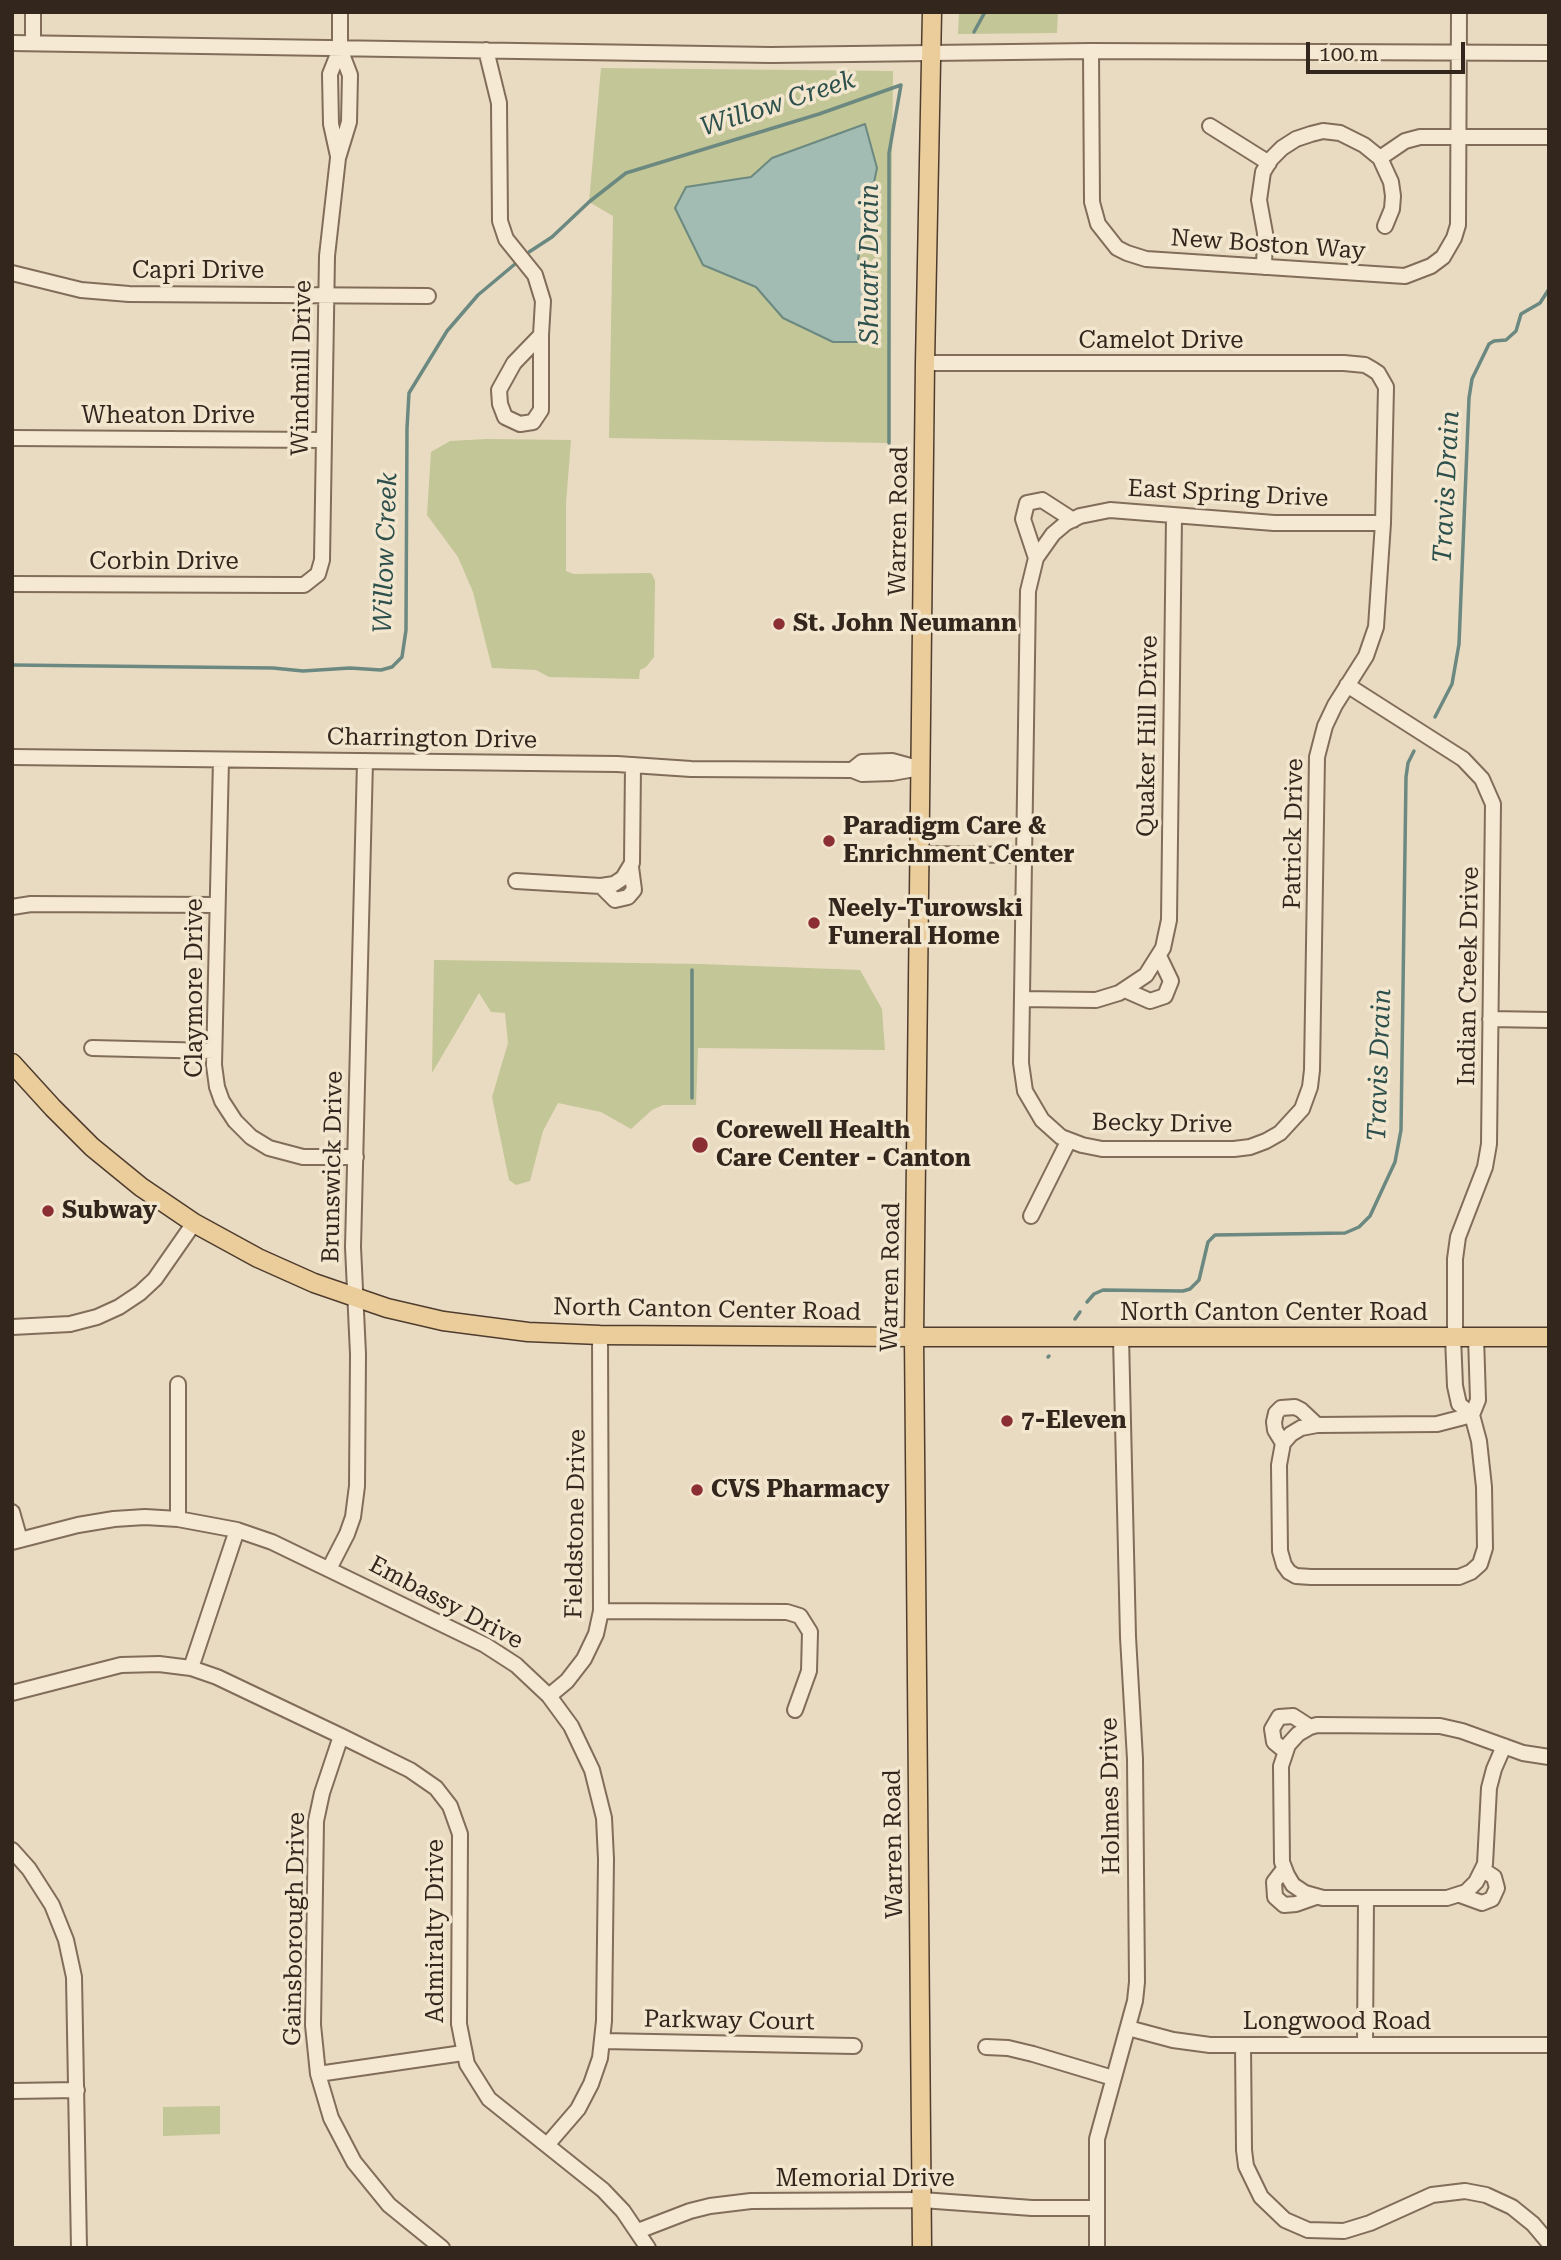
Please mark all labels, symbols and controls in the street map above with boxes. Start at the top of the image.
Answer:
scale bar [1309,28,1468,72]
text: 100 m [1319,42,1379,66]
water label: Willow Creek [697,64,859,144]
water label: Shuart Drain [854,184,886,344]
street label: New Boston Way [1170,224,1366,266]
street label: Capri Drive [132,257,264,285]
street label: Windmill Drive [286,280,318,456]
street label: Camelot Drive [1079,327,1243,355]
street label: Wheaton Drive [81,402,255,430]
water label: Travis Drain [1427,410,1467,564]
street label: Warren Road [883,446,915,596]
water label: Willow Creek [368,472,404,634]
street label: East Spring Drive [1127,474,1329,514]
street label: Corbin Drive [89,548,239,576]
place label: St. John Neumann [793,610,1017,638]
marker: St. John Neumann [771,616,787,632]
street label: Quaker Hill Drive [1132,635,1164,837]
street label: Charrington Drive [327,723,537,755]
street label: Patrick Drive [1278,758,1310,910]
place label: Paradigm Care & Enrichment Center [843,813,1074,869]
marker: Paradigm Care & Enrichment Center [821,833,837,849]
street label: Indian Creek Drive [1453,866,1485,1086]
place label: Neely-Turowski Funeral Home [828,895,1023,951]
street label: Claymore Drive [181,898,209,1078]
marker: Neely-Turowski Funeral Home [806,915,822,931]
water label: Travis Drain [1362,988,1398,1142]
street label: Brunswick Drive [317,1070,349,1264]
street label: Becky Drive [1091,1108,1233,1140]
place label: Corewell Health Care Center - Canton [716,1117,971,1173]
marker: Corewell Health Care Center - Canton [690,1135,710,1155]
place label: Subway [62,1197,157,1225]
street label: Warren Road [875,1202,907,1352]
marker: Subway [40,1203,56,1219]
street label: North Canton Center Road [553,1293,861,1327]
street label: North Canton Center Road [1120,1299,1428,1327]
place label: 7-Eleven [1021,1407,1127,1435]
marker: 7-Eleven [999,1413,1015,1429]
street label: Fieldstone Drive [560,1429,592,1619]
place label: CVS Pharmacy [711,1476,889,1504]
marker: CVS Pharmacy [689,1482,705,1498]
street label: Embassy Drive [364,1550,528,1656]
street label: Holmes Drive [1095,1717,1127,1875]
street label: Warren Road [878,1769,910,1919]
street label: Gainsborough Drive [279,1812,311,2046]
street label: Admiralty Drive [422,1839,450,2023]
street label: Parkway Court [643,2005,815,2037]
street label: Longwood Road [1243,2008,1431,2036]
street label: Memorial Drive [775,2165,955,2193]

